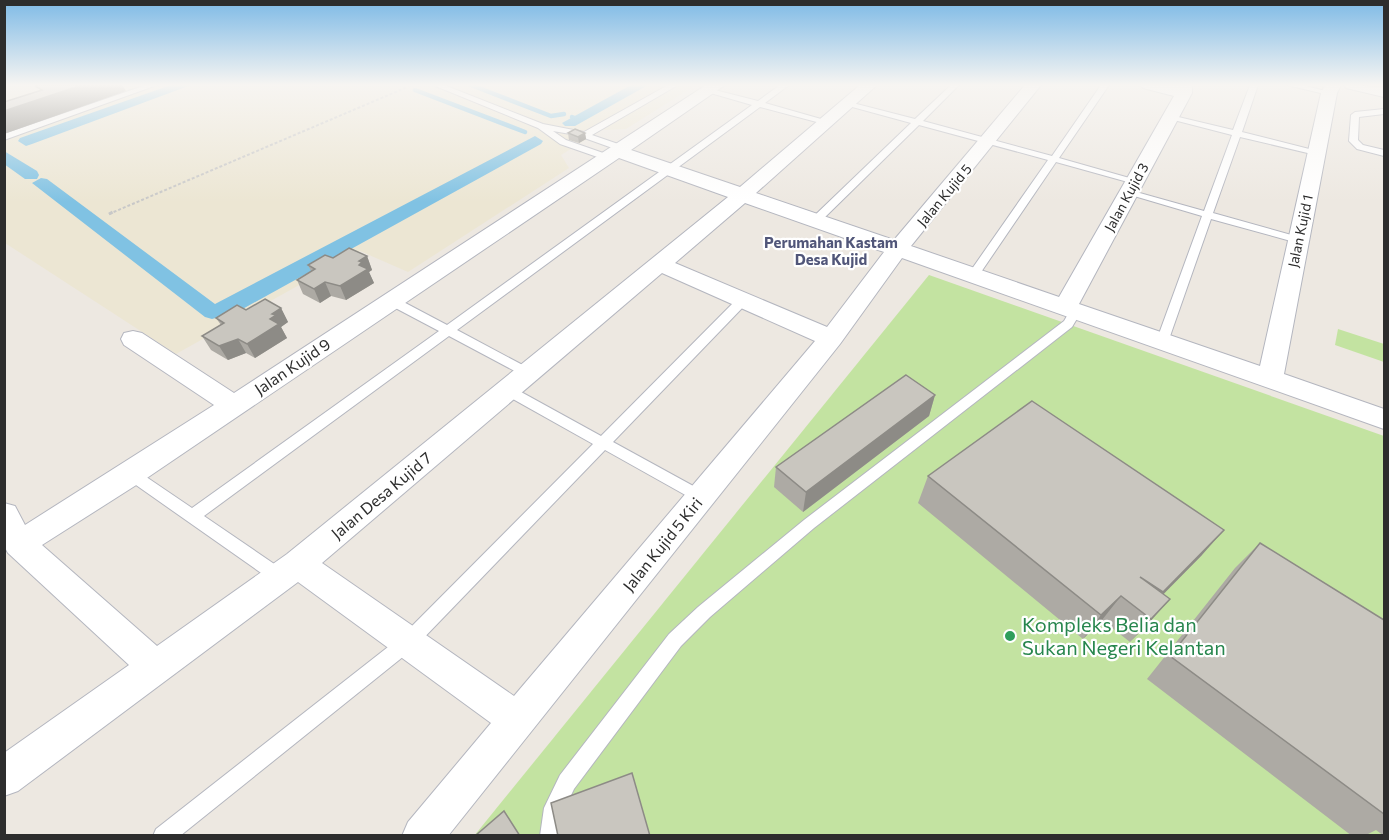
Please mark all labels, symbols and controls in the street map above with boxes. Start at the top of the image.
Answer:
street label: Jalan Kujid 5 [913,160,975,230]
street label: Jalan Kujid 3 [1100,160,1152,234]
street label: Jalan Kujid 1 [1284,193,1316,269]
district label: Perumahan Kastam Desa Kujid [764,233,898,268]
street label: Jalan Kujid 9 [250,334,334,398]
street label: Jalan Desa Kujid 7 [327,448,435,542]
street label: Jalan Kujid 5 Kiri [618,493,706,595]
place label: Kompleks Belia dan Sukan Negeri Kelantan [1022,612,1226,659]
marker: Kompleks Belia dan Sukan Negeri Kelantan [1003,629,1017,643]

